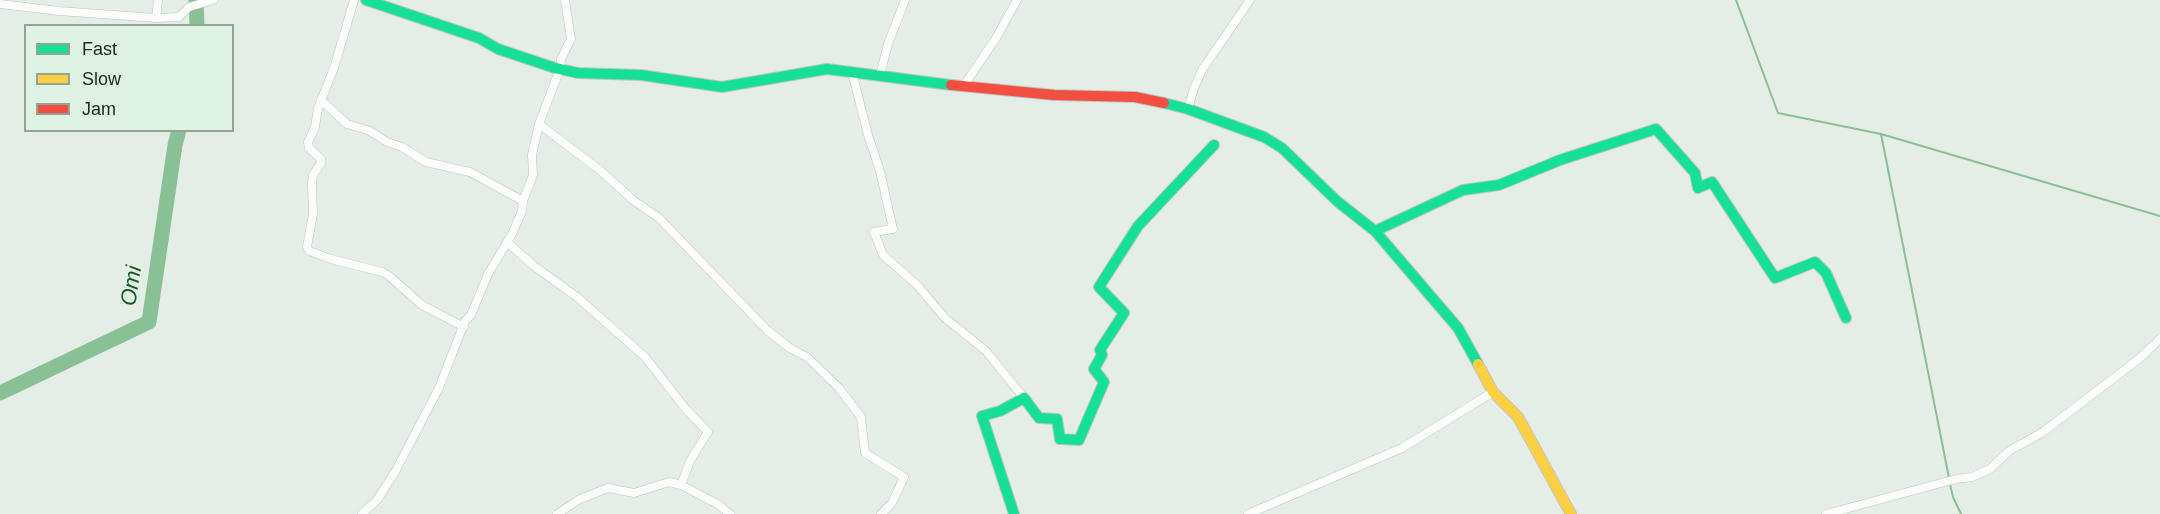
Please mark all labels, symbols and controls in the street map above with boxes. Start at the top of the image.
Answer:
legend [24,24,234,132]
text: Fast [82,39,117,59]
text: Slow [82,69,121,89]
text: Jam [82,99,116,119]
water label: Omi [116,264,148,308]

